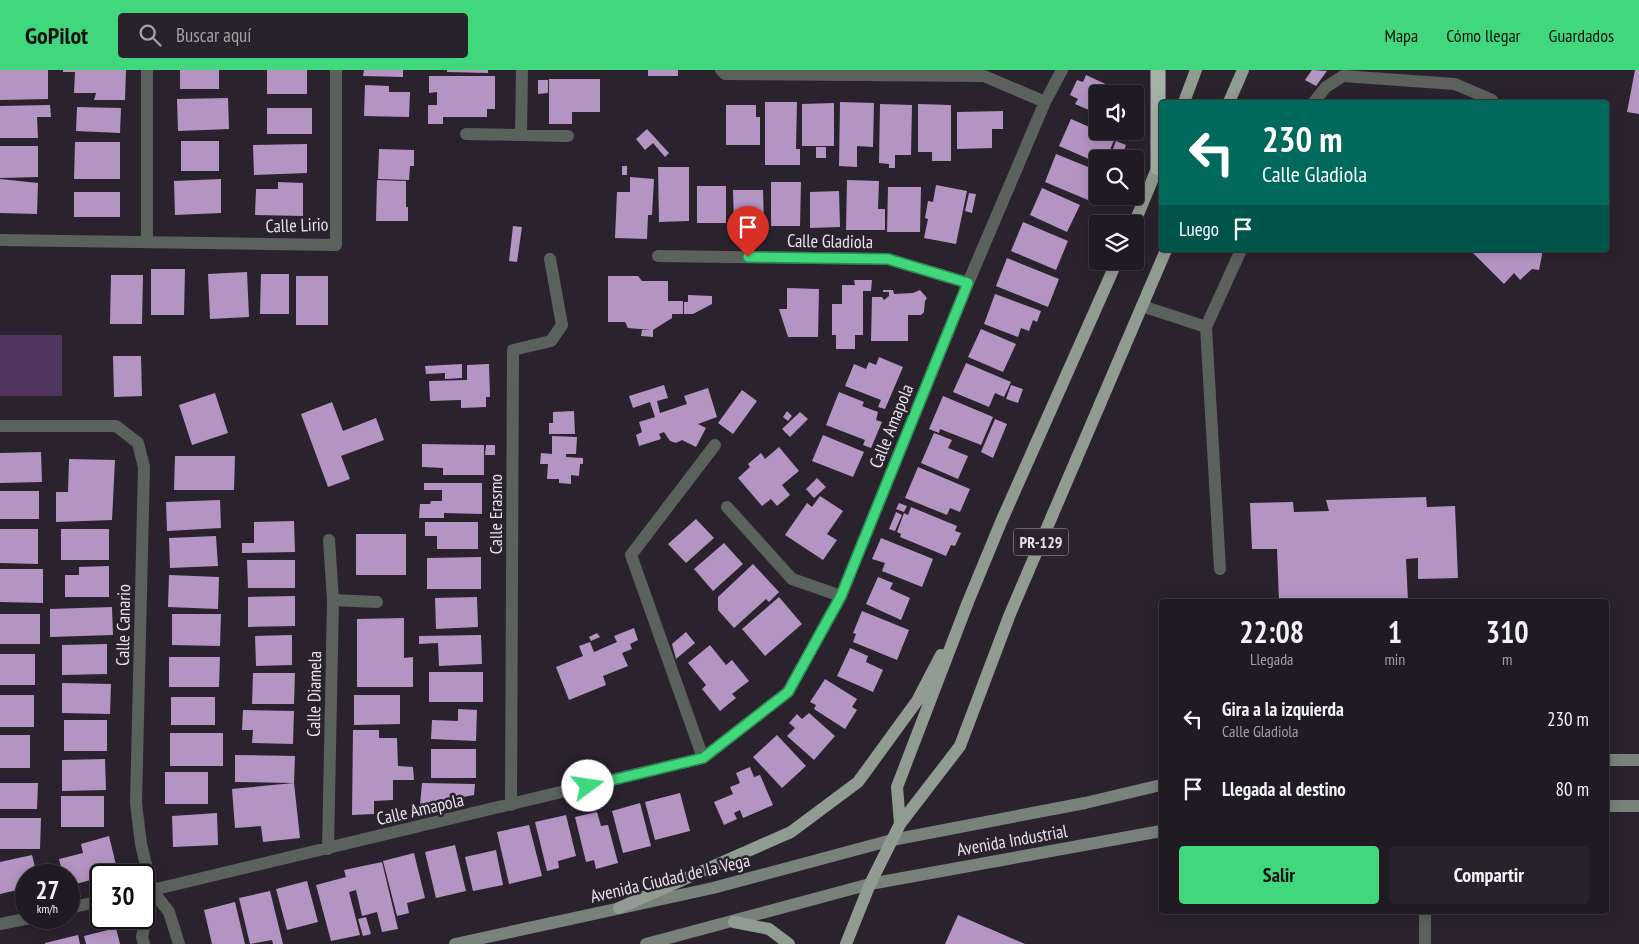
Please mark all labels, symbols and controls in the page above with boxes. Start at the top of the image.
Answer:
search box [118,13,468,58]
text: GoPilot [25,20,88,51]
icon: search [136,21,164,49]
text: Buscar aquí [176,23,251,47]
text: Mapa [1384,24,1418,47]
text: Cómo llegar [1446,24,1521,47]
text: Guardados [1549,24,1614,47]
map controls [1089,85,1144,270]
button: sound [1089,85,1144,140]
text: 230 m [1262,116,1343,162]
icon: left [1179,120,1244,185]
button: search [1089,150,1144,205]
text: Calle Gladiola [1262,160,1367,188]
pin [727,206,769,257]
street label: Calle Lirio [265,212,329,238]
icon: arrive [734,213,762,241]
button: layers [1089,215,1144,270]
icon: arrive [1229,215,1257,243]
text: Luego [1179,217,1219,241]
street label: Calle Gladiola [787,229,873,253]
street label: Calle Amapola [864,381,918,471]
street label: Calle Erasmo [484,474,507,554]
road number: PR-129 [1014,528,1068,556]
street label: Calle Canario [111,584,135,666]
text: 22:08 [1239,612,1304,651]
text: 1 [1388,612,1402,651]
text: 310 [1486,612,1529,651]
text: Llegada [1250,649,1293,669]
text: min [1384,649,1405,669]
text: m [1502,649,1512,669]
street label: Calle Diamela [302,651,326,737]
text: Gira a la izquierda [1222,697,1344,721]
icon: left [1179,705,1207,733]
text: 230 m [1547,707,1589,731]
text: Calle Gladiola [1222,721,1298,741]
position arrow [561,759,613,811]
icon: arrive [1179,775,1207,803]
text: Llegada al destino [1222,777,1346,801]
text: 80 m [1556,777,1589,801]
street label: Calle Amapola [374,788,466,830]
street label: Avenida Industrial [955,819,1070,861]
button: Salir [1179,846,1379,904]
button: Compartir [1389,846,1589,904]
street label: Avenida Ciudad de la Vega [588,848,752,908]
speed limit sign: 30 [90,864,155,929]
text: 27 [36,874,59,906]
text: km/h [37,901,58,916]

